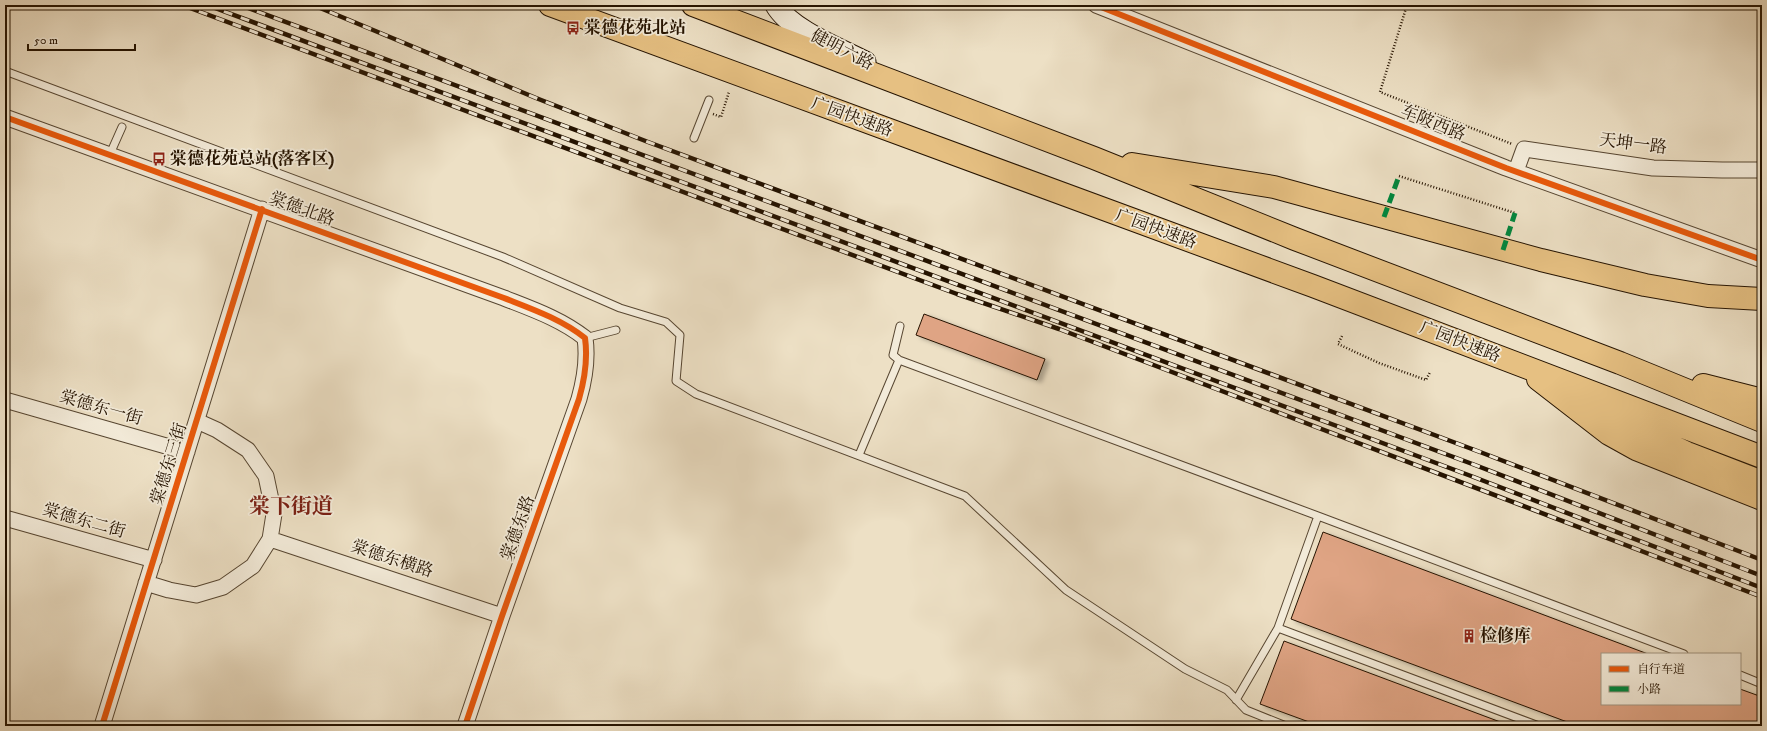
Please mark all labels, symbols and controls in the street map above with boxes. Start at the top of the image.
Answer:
place label: 棠德花苑北站 [584,17,686,39]
bus stop icon: 棠德花苑北站 [565,20,581,36]
street label: 健明六路 [807,25,877,75]
scale bar [28,26,135,52]
text: 50 m [34,33,58,48]
street label: 广园快速路 [808,92,896,142]
street label: 车陂西路 [1397,100,1469,146]
street label: 天坤一路 [1598,129,1668,159]
place label: 棠德花苑总站(落客区) [170,148,335,170]
bus stop icon: 棠德花苑总站(落客区) [151,151,167,167]
street label: 棠德北路 [266,187,338,231]
street label: 广园快速路 [1112,204,1200,254]
street label: 广园快速路 [1416,316,1504,368]
street label: 棠德东一街 [57,386,145,430]
street label: 棠德东三街 [146,420,192,508]
street label: 棠德东路 [496,492,540,564]
district label: 棠下街道 [249,494,333,520]
street label: 棠德东二街 [40,499,128,543]
street label: 棠德东横路 [348,535,436,583]
place label: 检修库 [1480,625,1531,647]
building icon: 检修库 [1461,628,1477,644]
legend [1601,653,1741,705]
text: 自行车道 [1637,662,1685,677]
text: 小路 [1637,682,1661,697]

